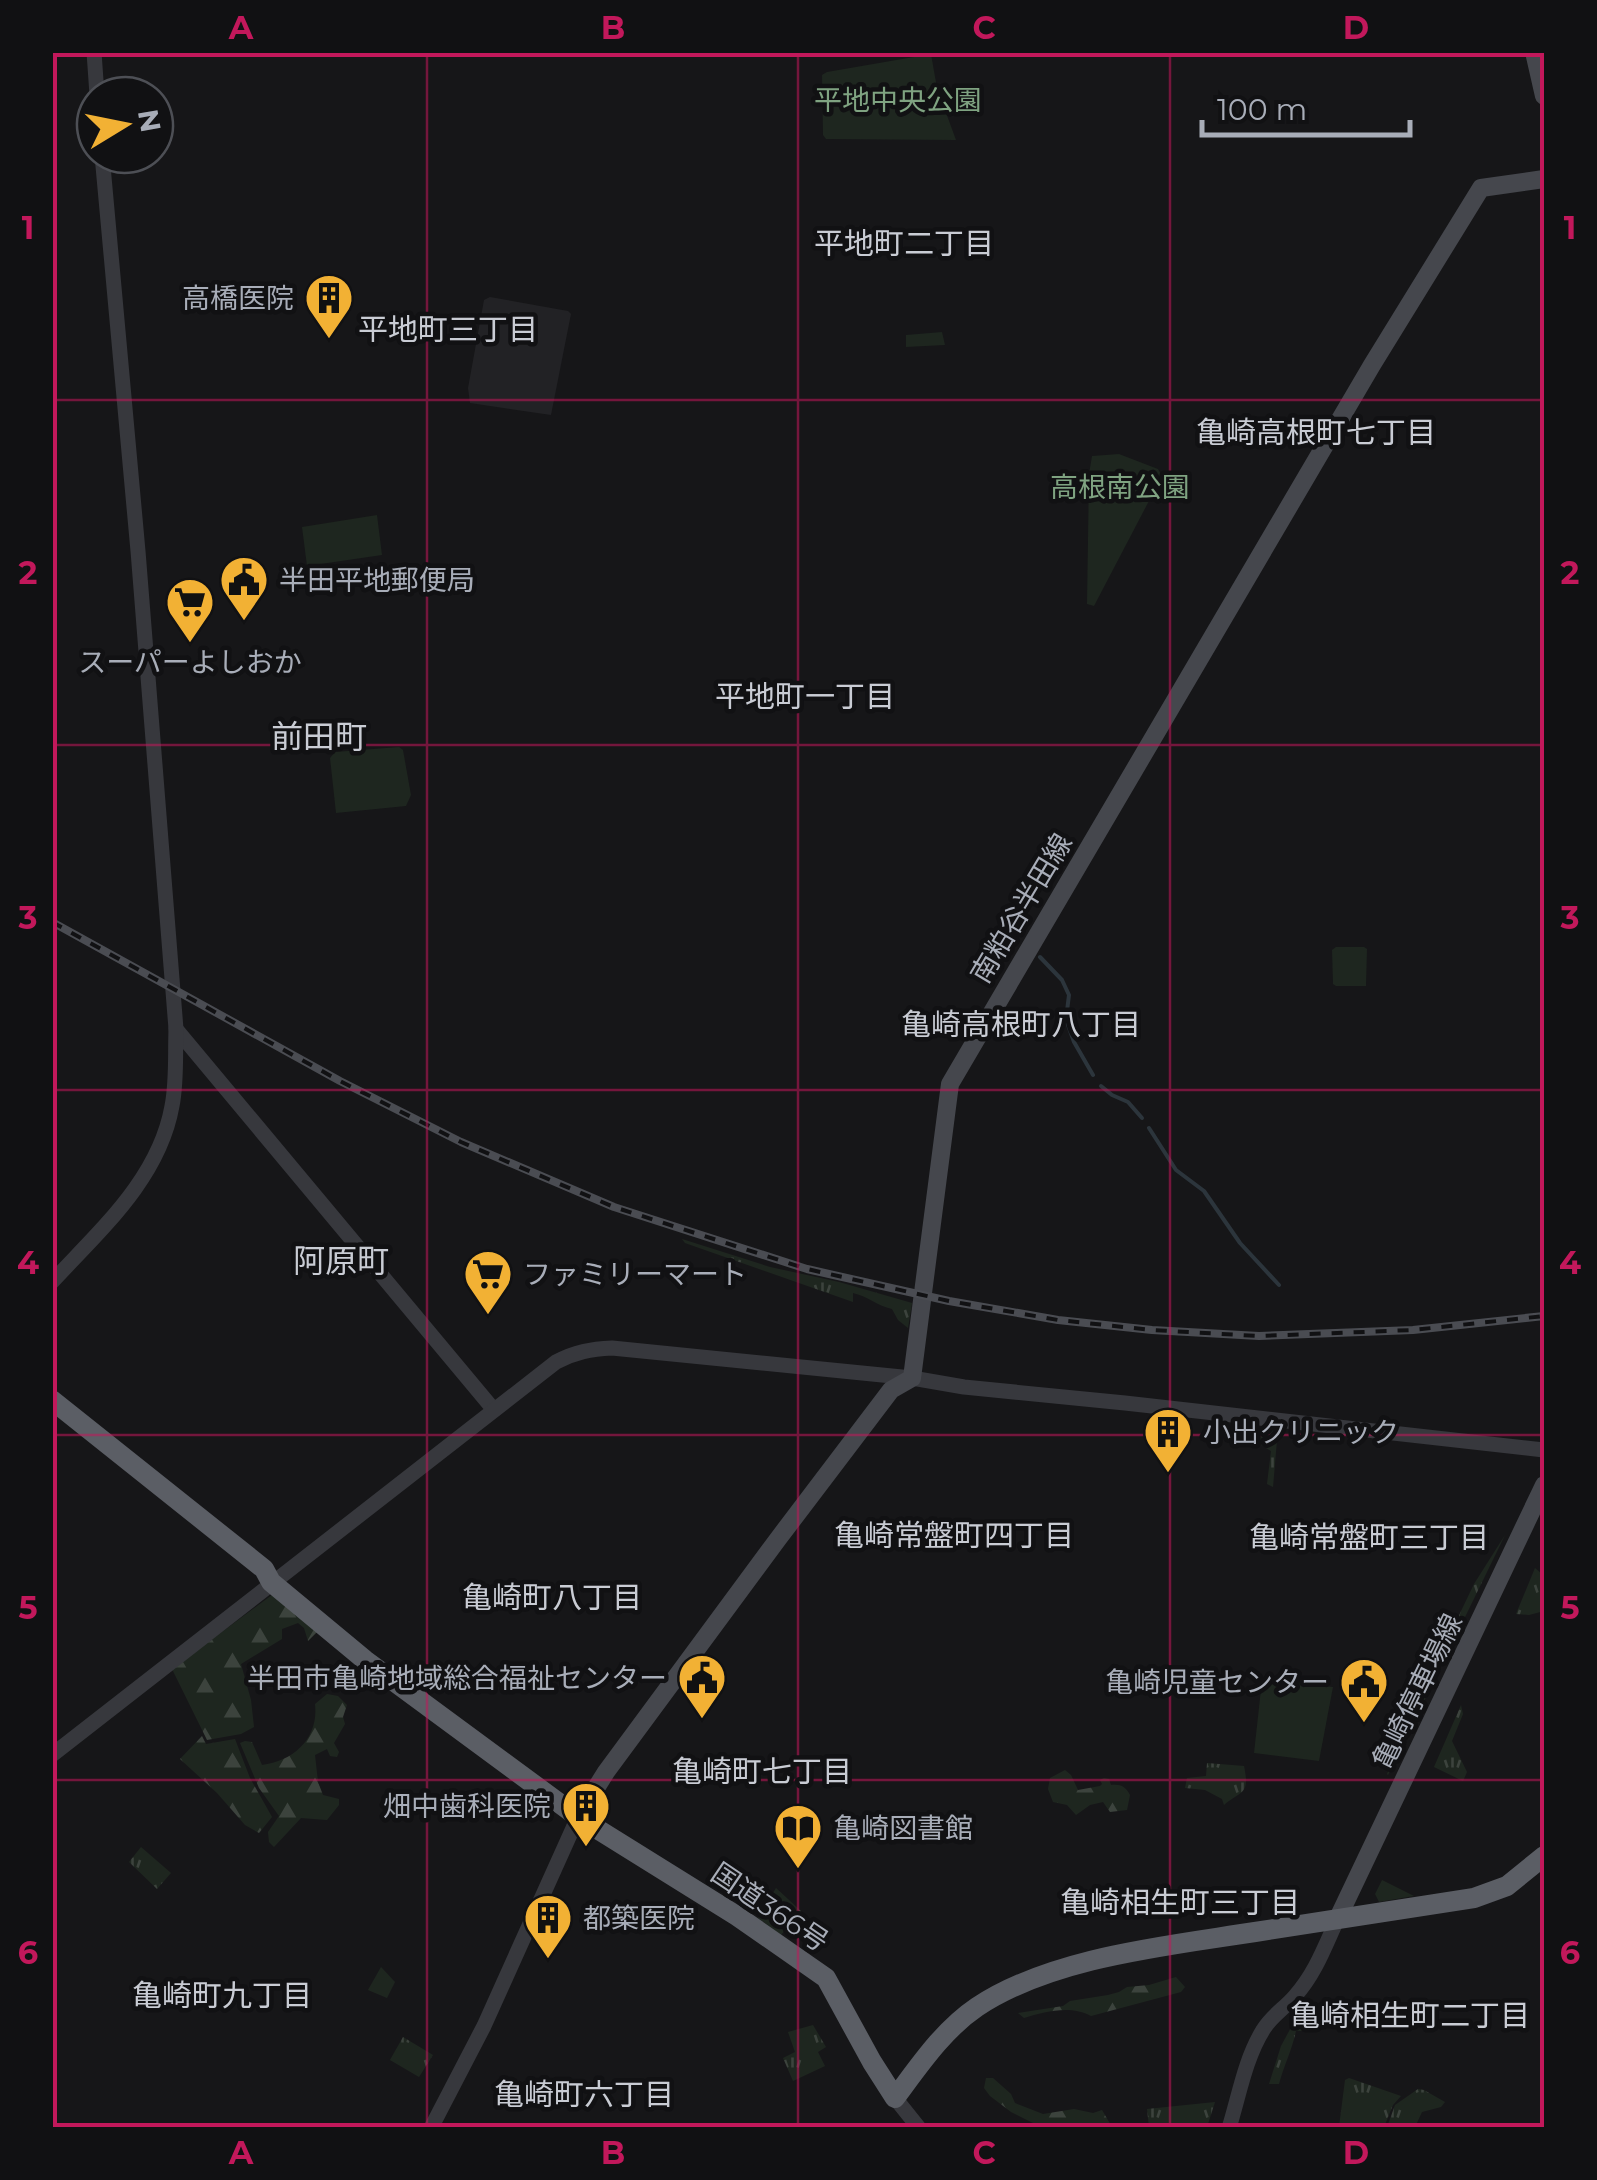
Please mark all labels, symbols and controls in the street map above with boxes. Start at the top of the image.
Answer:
text: A [228,8,254,47]
text: B [601,8,625,47]
text: C [972,8,996,47]
text: D [1343,8,1369,47]
north arrow [75,75,175,175]
scale bar [1202,75,1410,137]
park label: 平地中央公園 [814,83,982,117]
text: 100 m [1217,91,1307,128]
text: N [131,107,168,135]
text: 1 [22,208,34,247]
text: 1 [1564,208,1576,247]
district label: 平地町二丁目 [814,225,994,262]
building icon: 高橋医院 [303,272,355,340]
place label: 高橋医院 [182,281,294,315]
district label: 平地町三丁目 [358,311,538,348]
district label: 亀崎高根町七丁目 [1196,414,1436,451]
park label: 高根南公園 [1050,470,1190,504]
text: 2 [19,553,37,592]
text: 2 [1561,553,1579,592]
public building icon: 半田平地郵便局 [218,554,270,622]
place label: 半田平地郵便局 [279,563,475,597]
supermarket icon: スーパーよしおか [164,576,216,644]
place label: スーパーよしおか [78,645,302,679]
district label: 平地町一丁目 [715,678,895,715]
district label: 前田町 [271,717,367,756]
street label: 南粕谷半田線 [963,827,1079,989]
text: 3 [18,898,37,937]
text: 3 [1560,898,1579,937]
district label: 亀崎高根町八丁目 [901,1006,1141,1043]
district label: 阿原町 [293,1241,389,1280]
text: 4 [17,1243,39,1282]
text: 4 [1559,1243,1581,1282]
supermarket icon: ファミリーマート [462,1248,514,1316]
place label: ファミリーマート [523,1257,747,1291]
building icon: 小出クリニック [1142,1406,1194,1474]
place label: 小出クリニック [1203,1415,1399,1449]
district label: 亀崎常盤町四丁目 [834,1517,1074,1554]
district label: 亀崎常盤町三丁目 [1249,1519,1489,1556]
district label: 亀崎町八丁目 [462,1579,642,1616]
text: 5 [18,1588,38,1627]
text: 5 [1560,1588,1580,1627]
street label: 亀崎停車場線 [1365,1608,1469,1774]
public building icon: 半田市亀崎地域総合福祉センター [676,1652,728,1720]
public building icon: 亀崎児童センター [1338,1656,1390,1724]
place label: 半田市亀崎地域総合福祉センター [247,1661,667,1695]
place label: 亀崎児童センター [1105,1665,1329,1699]
district label: 亀崎町七丁目 [672,1753,852,1790]
building icon: 畑中歯科医院 [560,1780,612,1848]
place label: 畑中歯科医院 [383,1789,551,1823]
library icon: 亀崎図書館 [772,1802,824,1870]
place label: 亀崎図書館 [833,1811,973,1845]
street label: 国道366号 [705,1855,835,1959]
district label: 亀崎相生町三丁目 [1060,1884,1300,1921]
building icon: 都築医院 [522,1892,574,1960]
place label: 都築医院 [583,1901,695,1935]
text: 6 [18,1933,38,1972]
text: 6 [1560,1933,1580,1972]
district label: 亀崎町九丁目 [132,1977,312,2014]
district label: 亀崎相生町二丁目 [1290,1997,1530,2034]
district label: 亀崎町六丁目 [494,2076,674,2113]
text: A [228,2133,254,2172]
text: B [601,2133,625,2172]
text: C [972,2133,996,2172]
text: D [1343,2133,1369,2172]

